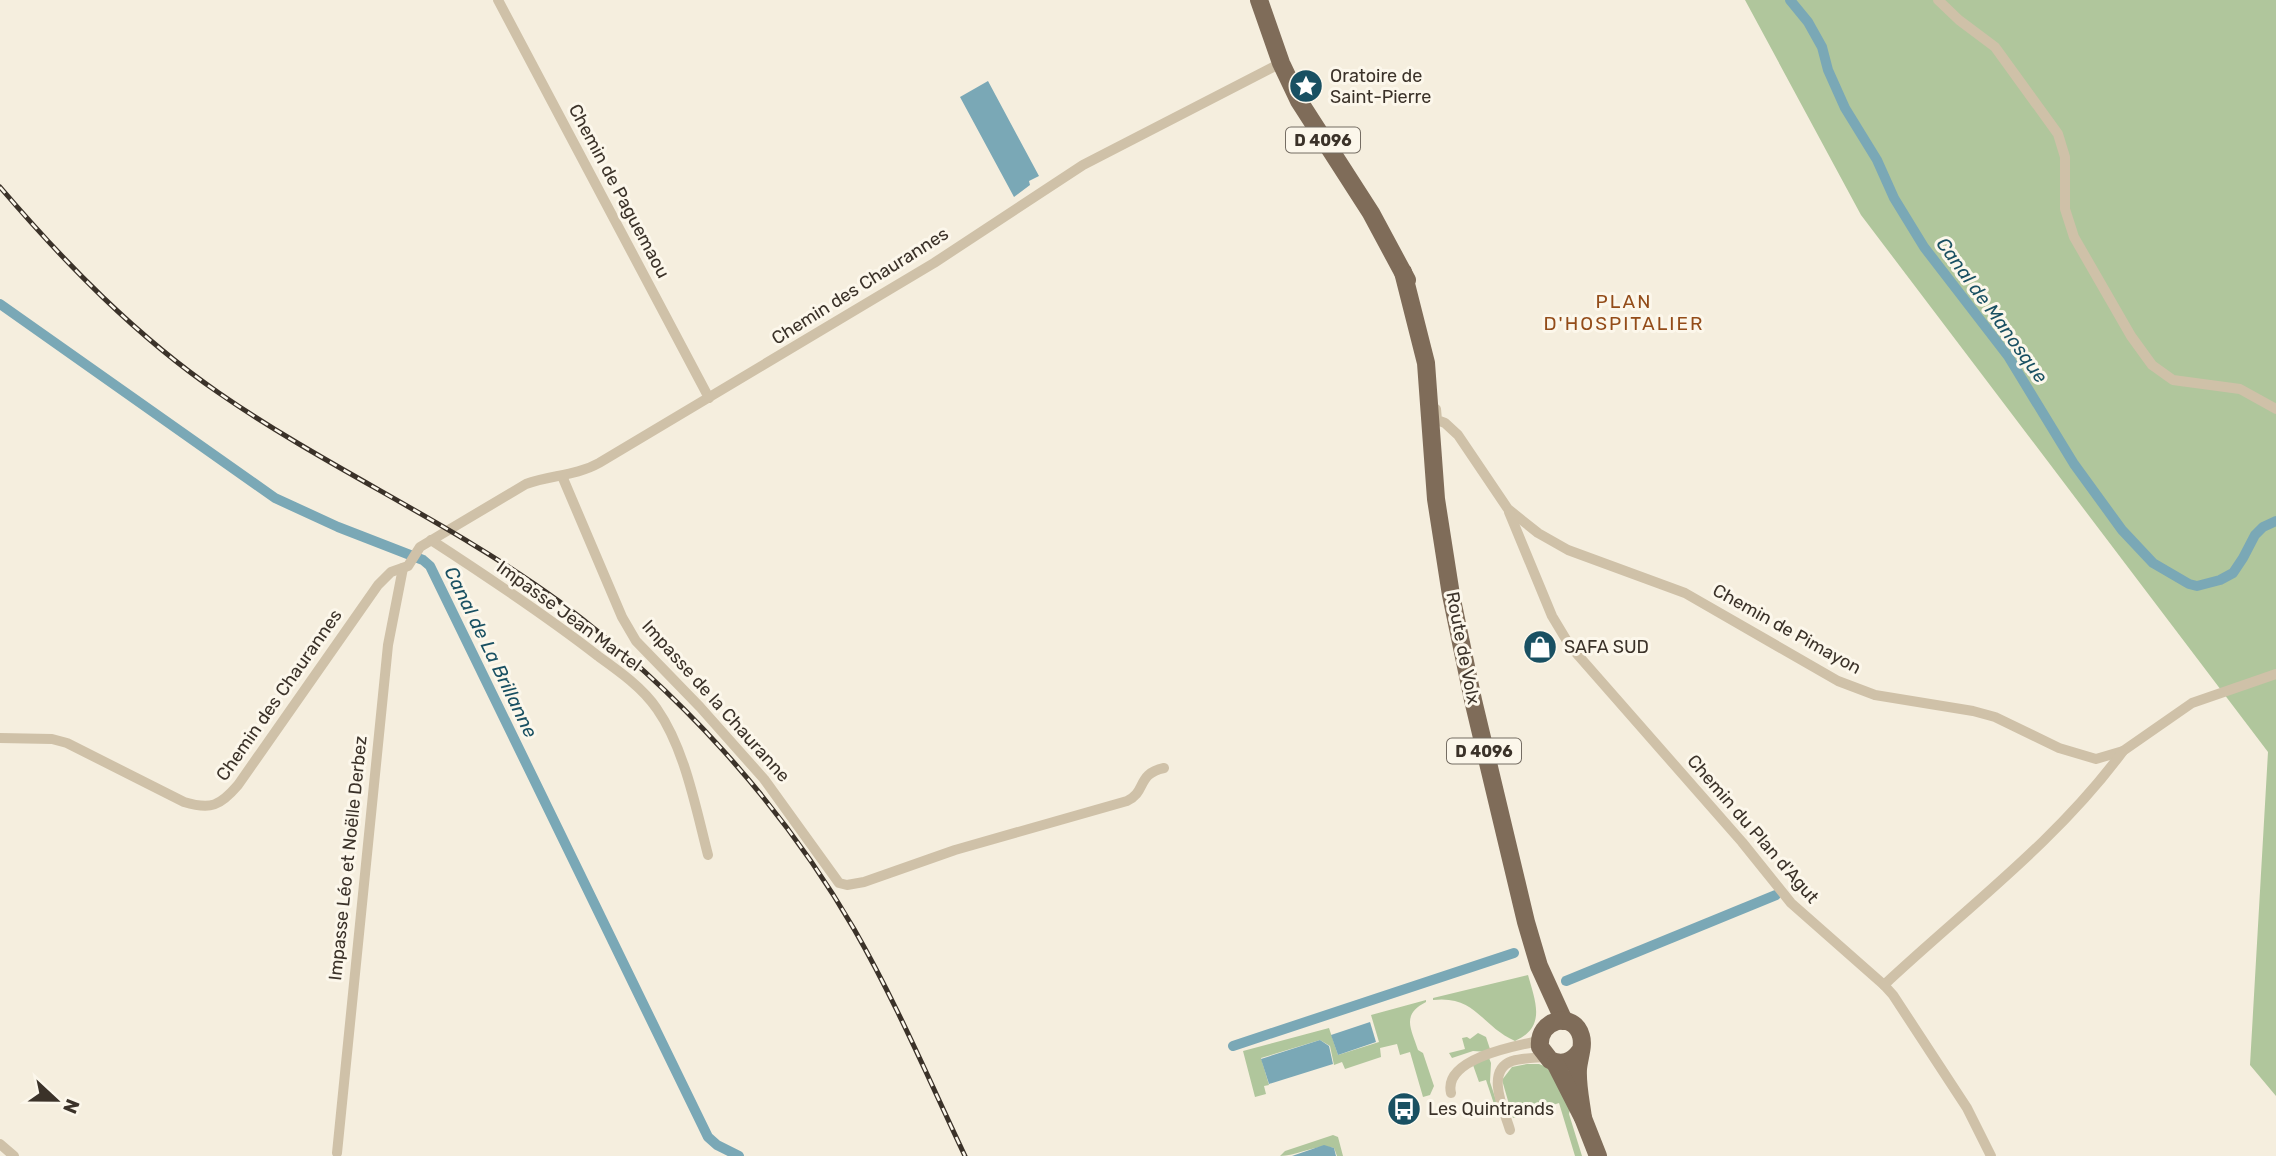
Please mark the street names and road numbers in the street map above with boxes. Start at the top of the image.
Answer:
street label: Chemin de Paguemaou [564,100,674,282]
road number: D 4096 [1286,128,1360,152]
street label: Chemin des Chaurannes [767,222,953,350]
street label: Impasse Jean Martel [492,556,646,676]
street label: Chemin de Pimayon [1709,579,1865,679]
street label: Route de Volx [1441,590,1485,707]
street label: Chemin des Chaurannes [211,605,347,785]
street label: Impasse de la Chauranne [637,615,795,787]
street label: Impasse Léo et Noëlle Derbez [324,734,372,982]
road number: D 4096 [1447,738,1521,764]
street label: Chemin du Plan d'Agut [1682,750,1824,908]

